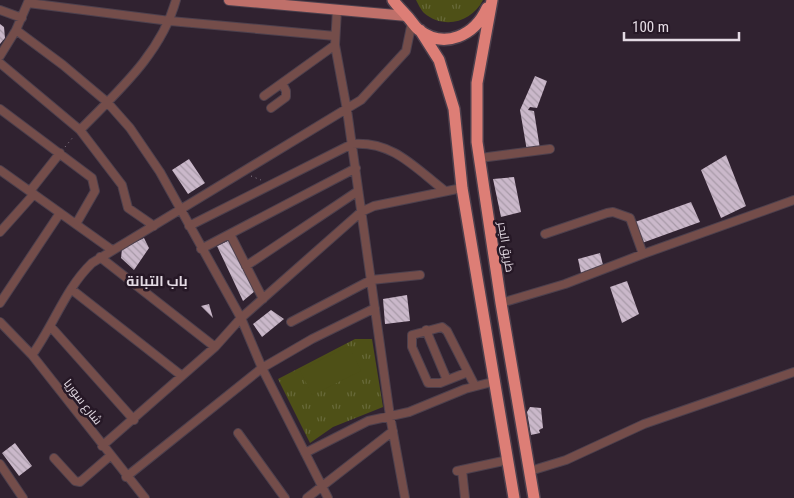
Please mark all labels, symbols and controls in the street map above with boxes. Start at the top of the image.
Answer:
scale bar [624,10,739,42]
text: 100 m [632,18,669,36]
street label: طريق البحر [495,220,517,273]
district label: باب التبانة [126,273,188,289]
street label: شارع سوريا [60,377,105,428]

